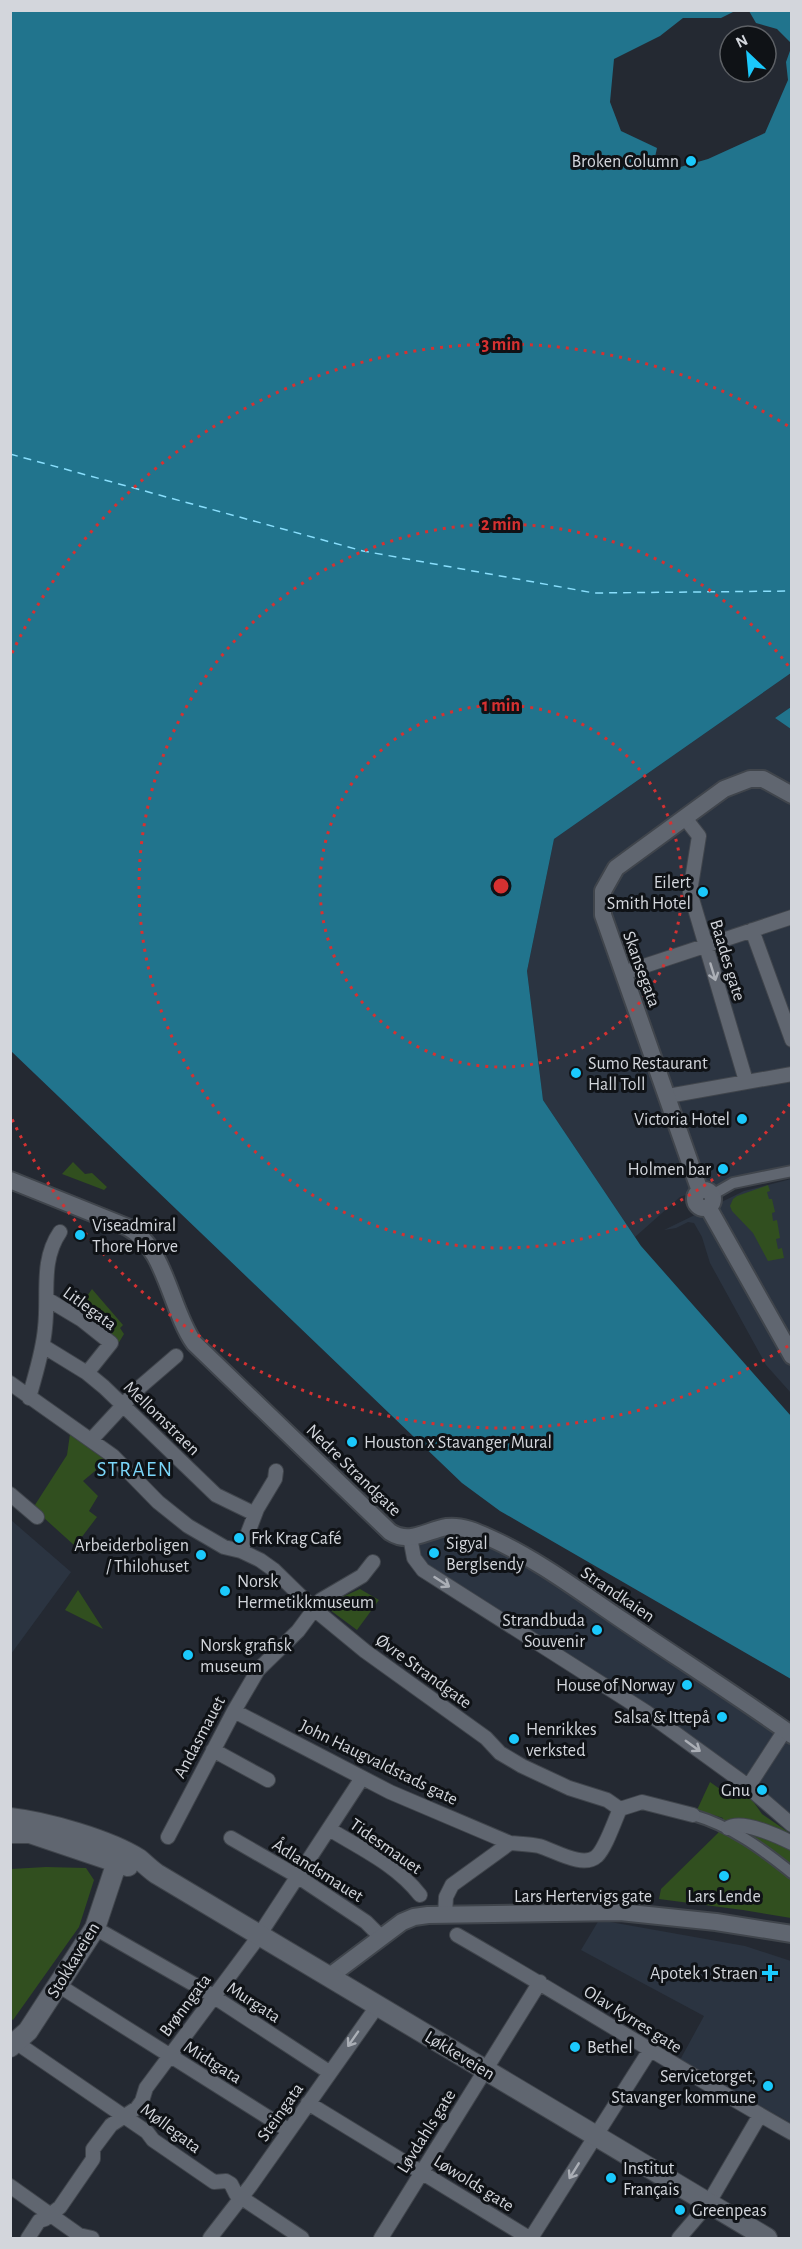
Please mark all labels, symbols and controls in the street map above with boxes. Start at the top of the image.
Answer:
north arrow [718,24,778,84]
text: N [733,32,750,51]
place label: Broken Column [572,153,679,171]
marker: Broken Column [684,154,698,168]
text: 3 min [481,336,521,354]
text: 2 min [481,516,521,534]
text: 1 min [482,697,520,715]
place label: Eilert Smith Hotel [607,874,691,913]
centre of rings [491,876,511,896]
marker: Eilert Smith Hotel [696,885,710,899]
street label: Baades gate [706,917,748,1003]
street label: Skansegata [619,929,663,1010]
one-way arrow [708,962,719,981]
place label: Sumo Restaurant Hall Toll [588,1055,708,1094]
marker: Sumo Restaurant Hall Toll [569,1066,583,1080]
place label: Victoria Hotel [634,1111,730,1129]
marker: Victoria Hotel [735,1112,749,1126]
place label: Holmen bar [628,1161,711,1179]
marker: Holmen bar [716,1162,730,1176]
place label: Viseadmiral Thore Horve [92,1217,178,1256]
marker: Viseadmiral Thore Horve [73,1228,87,1242]
street label: Litlegata [59,1284,119,1334]
street label: Mellomstraen [120,1378,203,1459]
street label: Nedre Strandgate [302,1421,404,1520]
place label: Houston x Stavanger Mural [364,1434,552,1452]
marker: Houston x Stavanger Mural [345,1435,359,1449]
district label: STRAEN [96,1459,174,1480]
place label: Frk Krag Café [251,1530,341,1548]
marker: Frk Krag Café [232,1531,246,1545]
place label: Sigyal Berglsendy [446,1535,524,1574]
place label: Arbeiderboligen / Thilohuset [74,1537,189,1576]
marker: Sigyal Berglsendy [427,1546,441,1560]
marker: Arbeiderboligen / Thilohuset [194,1548,208,1562]
street label: Strandkaien [577,1564,658,1626]
place label: Norsk Hermetikkmuseum [237,1573,374,1612]
one-way arrow [433,1576,450,1589]
marker: Norsk Hermetikkmuseum [218,1584,232,1598]
place label: Strandbuda Souvenir [502,1612,585,1651]
marker: Strandbuda Souvenir [590,1623,604,1637]
street label: Øvre Strandgate [372,1631,475,1712]
place label: Norsk grafisk museum [200,1637,292,1676]
marker: Norsk grafisk museum [181,1648,195,1662]
place label: House of Norway [556,1677,675,1695]
marker: House of Norway [680,1678,694,1692]
street label: Andasmauet [171,1693,229,1781]
place label: Salsa & Ittepå [614,1709,710,1727]
marker: Salsa & Ittepå [715,1710,729,1724]
street label: John Haugvaldstads gate [297,1717,460,1809]
place label: Henrikkes verksted [526,1721,597,1760]
marker: Henrikkes verksted [507,1732,521,1746]
one-way arrow [685,1739,701,1752]
place label: Gnu [721,1782,750,1800]
marker: Gnu [755,1783,769,1797]
street label: Tidesmauet [346,1816,425,1878]
street label: Ådlandsmauet [269,1833,368,1906]
marker: Lars Lende [717,1869,731,1883]
street label: Lars Hertervigs gate [514,1888,652,1906]
place label: Lars Lende [687,1888,761,1906]
street label: Stokkaveien [44,1920,103,2001]
place label: Apotek 1 Straen [650,1965,758,1983]
marker: Apotek 1 Straen [763,1966,777,1980]
street label: Brønngata [157,1971,215,2040]
street label: Murgata [224,1979,283,2027]
street label: Olav Kyrres gate [580,1983,685,2057]
street label: Løkkeveien [421,2028,498,2084]
one-way arrow [347,2030,360,2046]
street label: Midtgata [180,2038,244,2087]
place label: Bethel [587,2039,633,2057]
marker: Bethel [568,2040,582,2054]
place label: Servicetorget, Stavanger kommune [611,2068,756,2107]
marker: Servicetorget, Stavanger kommune [761,2079,775,2093]
street label: Steingata [254,2080,307,2145]
street label: Løvdahls gate [394,2087,460,2177]
street label: Møllegata [137,2100,204,2157]
street label: Løwolds gate [430,2152,517,2215]
place label: Institut Français [623,2160,679,2199]
one-way arrow [567,2162,579,2179]
marker: Institut Français [604,2171,618,2185]
place label: Greenpeas [692,2202,767,2220]
marker: Greenpeas [673,2203,687,2217]

